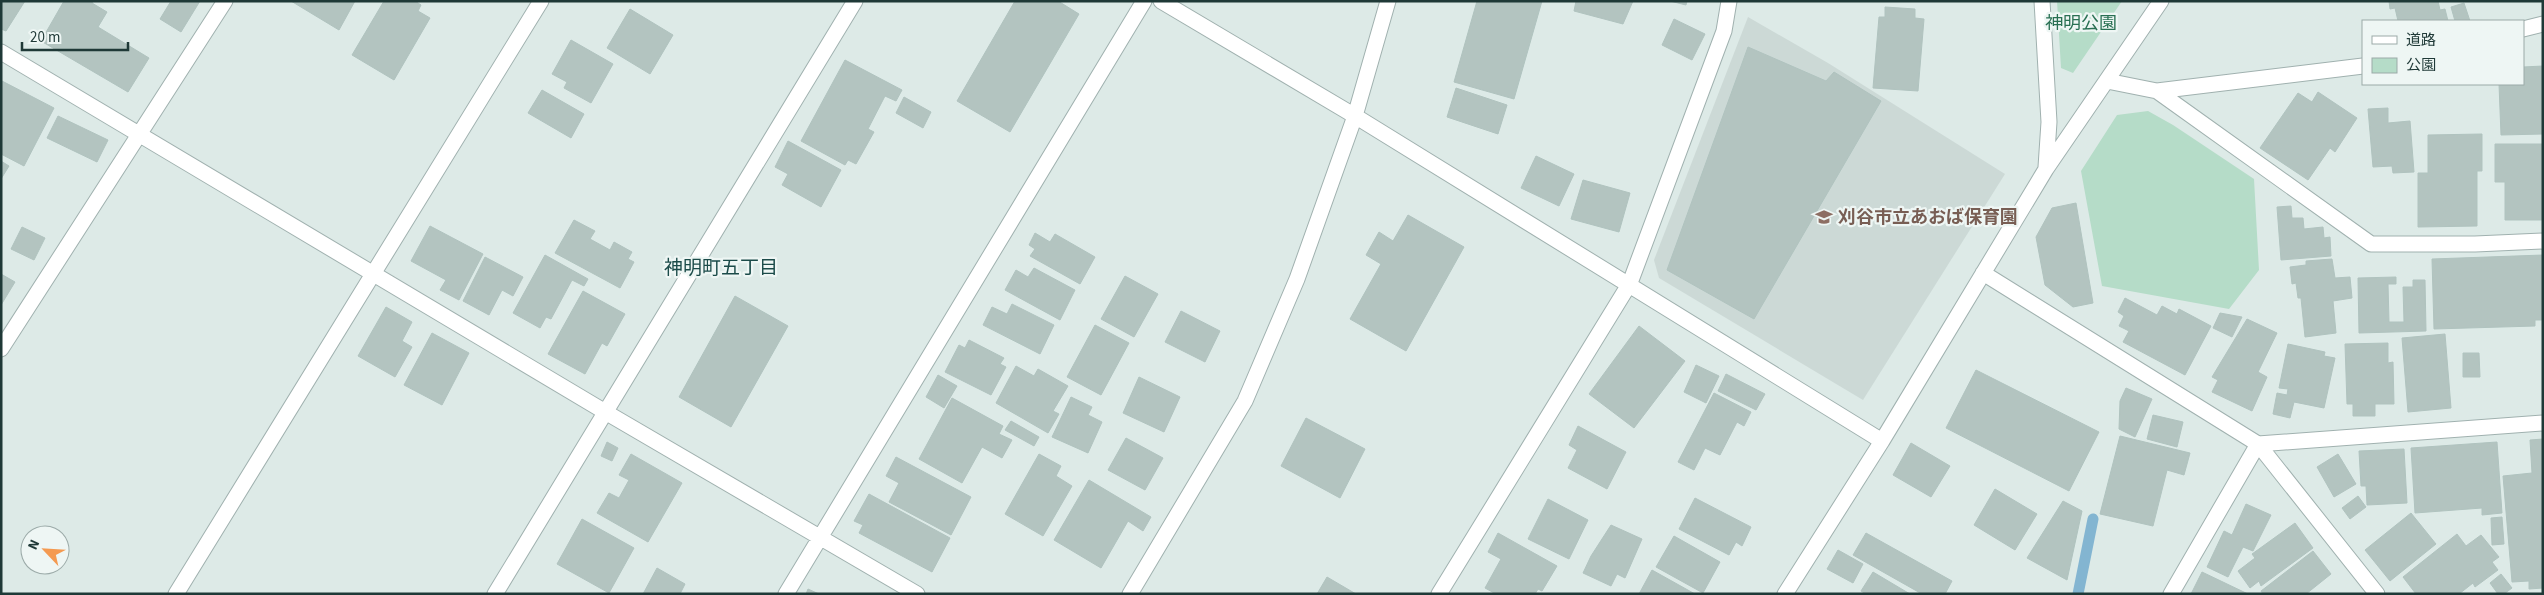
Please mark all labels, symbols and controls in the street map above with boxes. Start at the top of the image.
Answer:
park label: 神明公園 [2045,11,2117,36]
scale bar [22,20,129,52]
legend [2362,20,2524,85]
text: 20 m [30,27,60,48]
text: 道路 [2406,30,2436,51]
text: 公園 [2406,55,2436,76]
place label: 刈谷市立あおば保育園 [1838,205,2018,230]
school or university icon: 刈谷市立あおば保育園 [1814,207,1834,227]
district label: 神明町五丁目 [664,255,778,282]
north arrow [20,525,70,575]
text: N [23,536,45,553]

